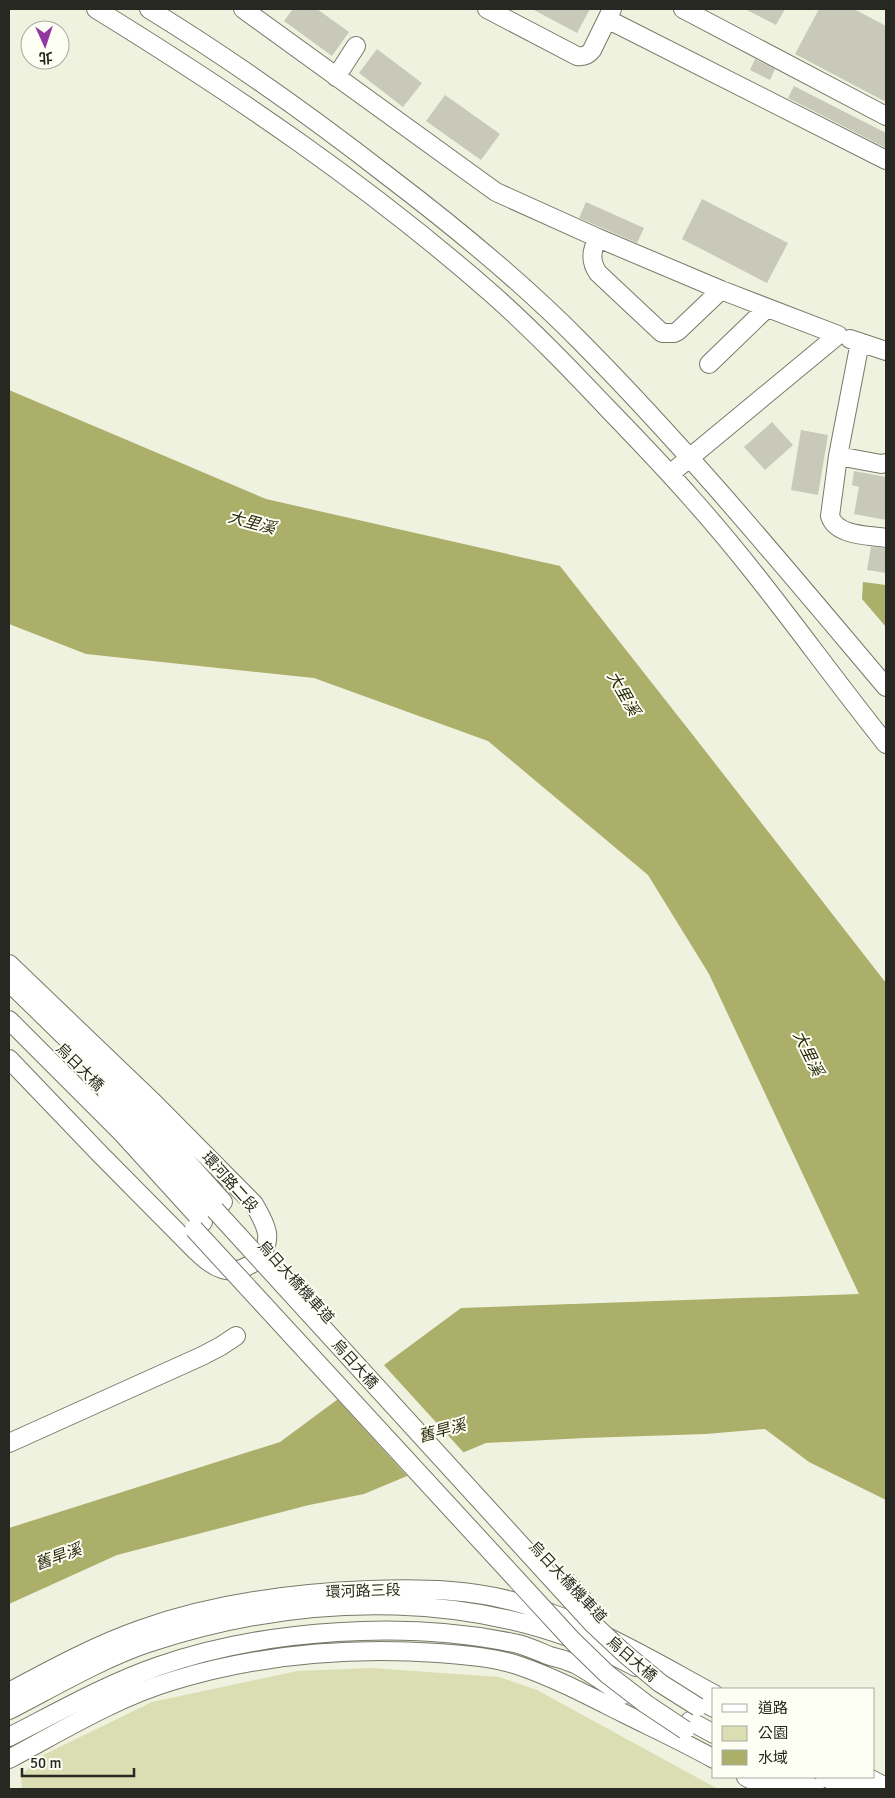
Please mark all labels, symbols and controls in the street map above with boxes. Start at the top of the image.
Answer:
north arrow [20,20,70,70]
text: 北 [38,49,53,66]
water label: 大里溪 [226,507,279,539]
water label: 大里溪 [602,668,645,721]
water label: 大里溪 [789,1027,828,1081]
street label: 烏日大橋 [52,1039,108,1095]
street label: 環河路二段 [198,1148,262,1216]
street label: 烏日大橋機車道 [254,1237,338,1327]
street label: 烏日大橋 [328,1336,382,1392]
water label: 舊旱溪 [416,1415,470,1447]
street label: 烏日大橋機車道 [526,1537,610,1627]
water label: 舊旱溪 [32,1539,86,1575]
street label: 環河路三段 [325,1581,401,1601]
street label: 烏日大橋 [603,1633,661,1685]
legend [712,1688,875,1778]
text: 道路 [758,1699,788,1717]
text: 公園 [758,1724,788,1742]
scale bar [22,1746,135,1778]
text: 水域 [758,1749,788,1767]
text: 50 m [30,1754,61,1772]

